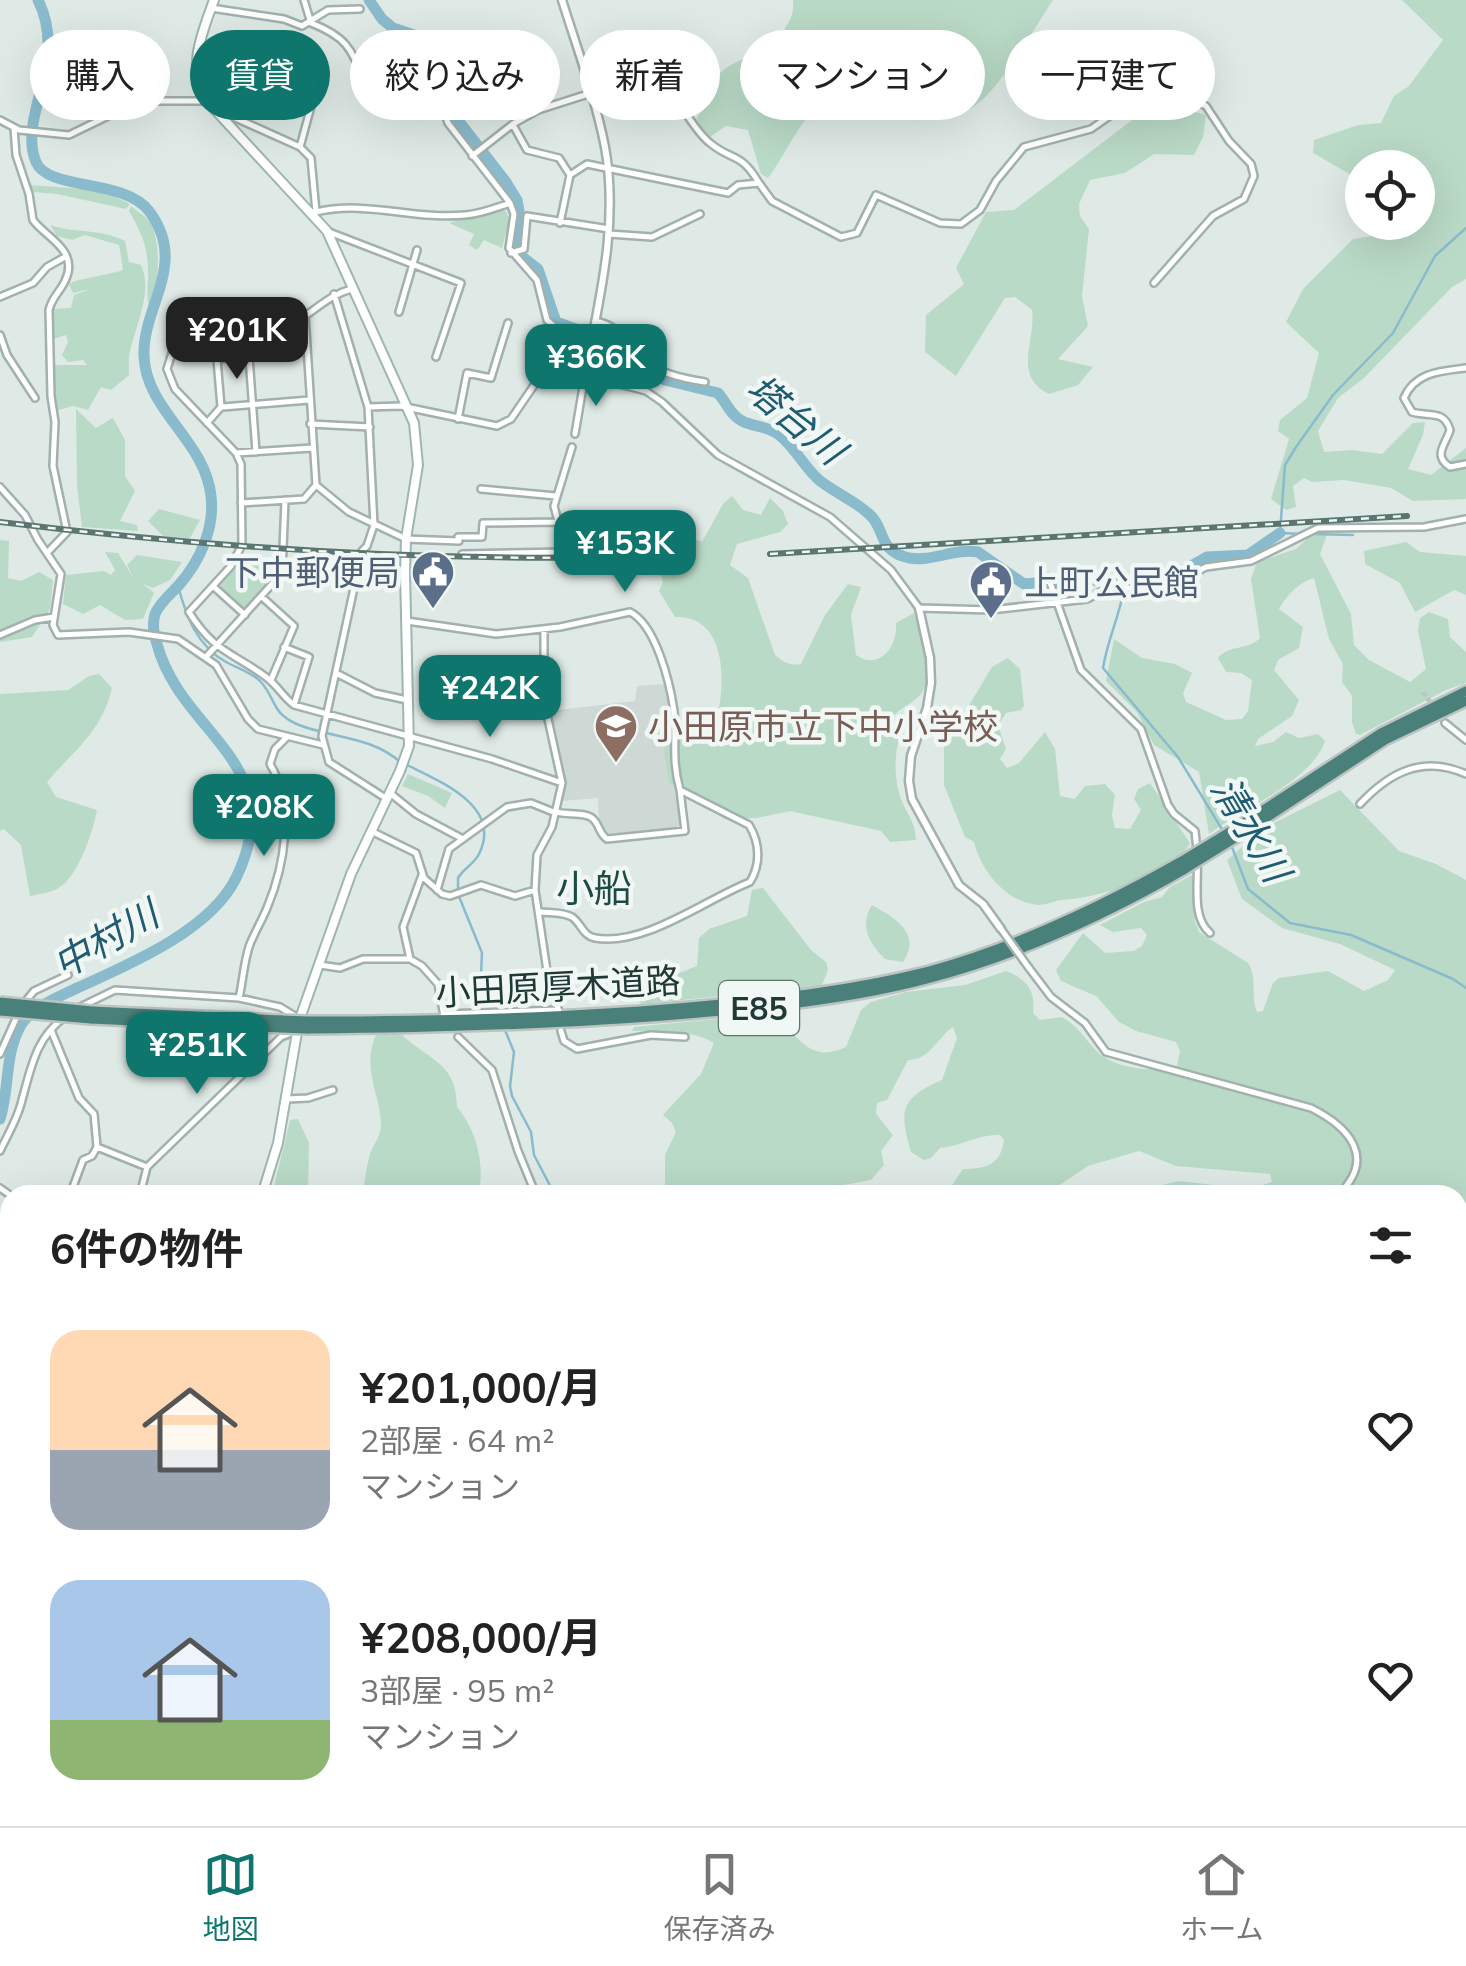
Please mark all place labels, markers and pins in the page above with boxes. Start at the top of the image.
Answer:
pin: ¥201K [167,297,307,382]
pin: ¥366K [526,324,666,409]
pin: ¥153K [555,510,695,595]
public building icon: 下中郵便局 [410,549,456,610]
place label: 下中郵便局 [225,550,400,594]
public building icon: 上町公民館 [968,559,1014,620]
place label: 上町公民館 [1024,560,1199,604]
pin: ¥242K [420,655,560,740]
school or university icon: 小田原市立下中小学校 [593,703,639,764]
place label: 小田原市立下中小学校 [648,704,998,748]
pin: ¥208K [194,774,334,859]
pin: ¥251K [127,1012,267,1097]

